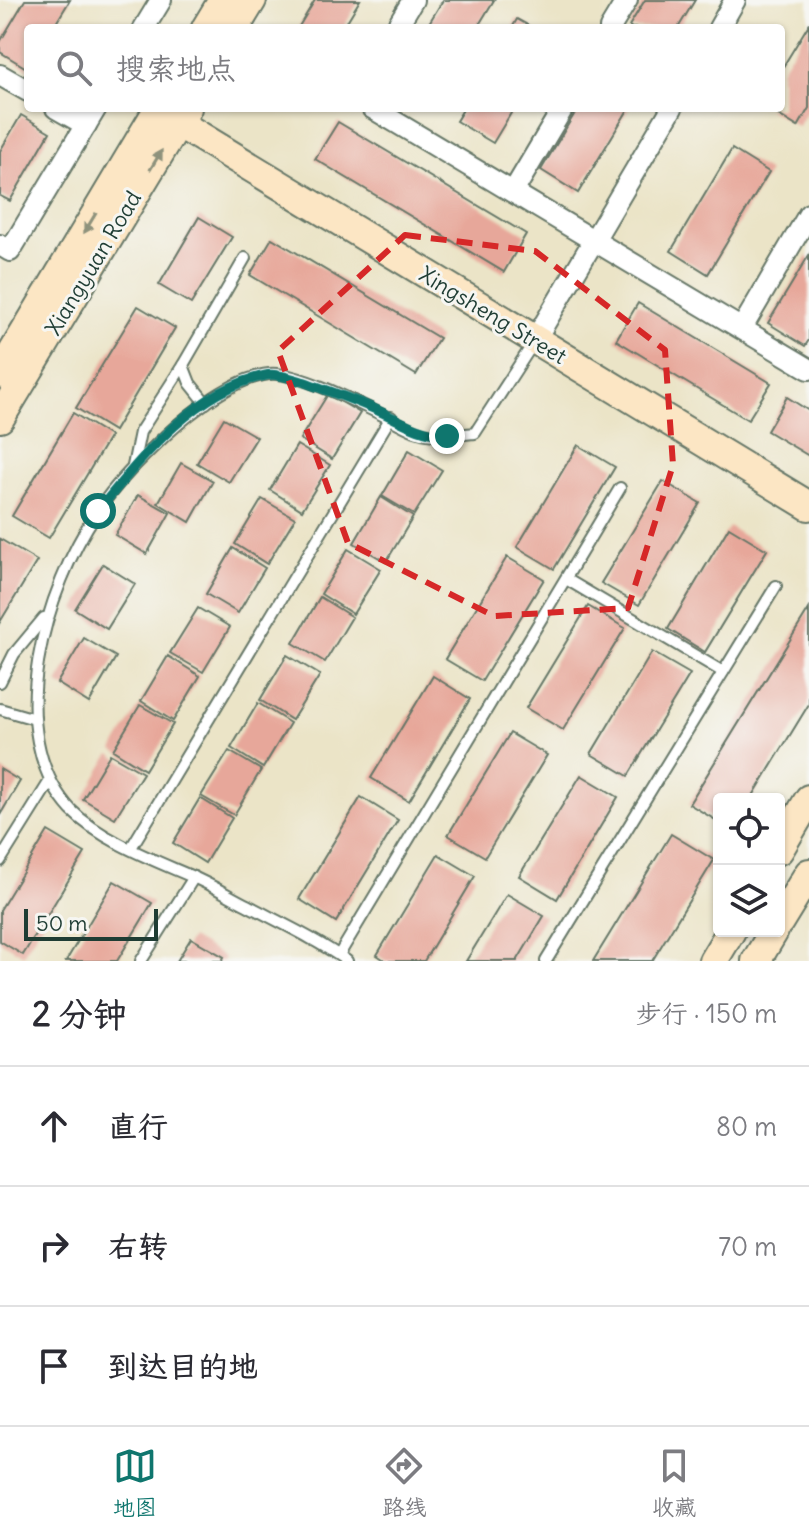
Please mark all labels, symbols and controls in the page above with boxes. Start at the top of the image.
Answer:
search box [24,24,785,112]
icon: search [52,46,96,90]
text: 搜索地点 [116,49,236,87]
one-way arrow [149,149,163,171]
street label: Xiangyuan Road [39,186,147,340]
one-way arrow [83,212,97,234]
street label: Xingsheng Street [414,260,572,370]
route end [429,418,465,454]
route start [80,493,116,529]
map controls [713,793,785,937]
button: locate [713,793,785,865]
button: layers [713,865,785,937]
scale bar [24,905,158,941]
text: 50 m [36,909,88,937]
text: 2 分钟 [32,992,127,1035]
text: 步行 · 150 m [635,997,777,1030]
icon: ahead [32,1104,76,1148]
text: 直行 [108,1107,168,1145]
text: 80 m [716,1110,777,1143]
icon: right [32,1224,76,1268]
text: 右转 [108,1227,168,1265]
text: 70 m [718,1230,777,1263]
icon: arrive [32,1344,76,1388]
text: 到达目的地 [108,1347,258,1385]
tab: 地图 [113,1444,157,1521]
tab: 路线 [382,1444,426,1521]
tab: 收藏 [652,1444,696,1521]

